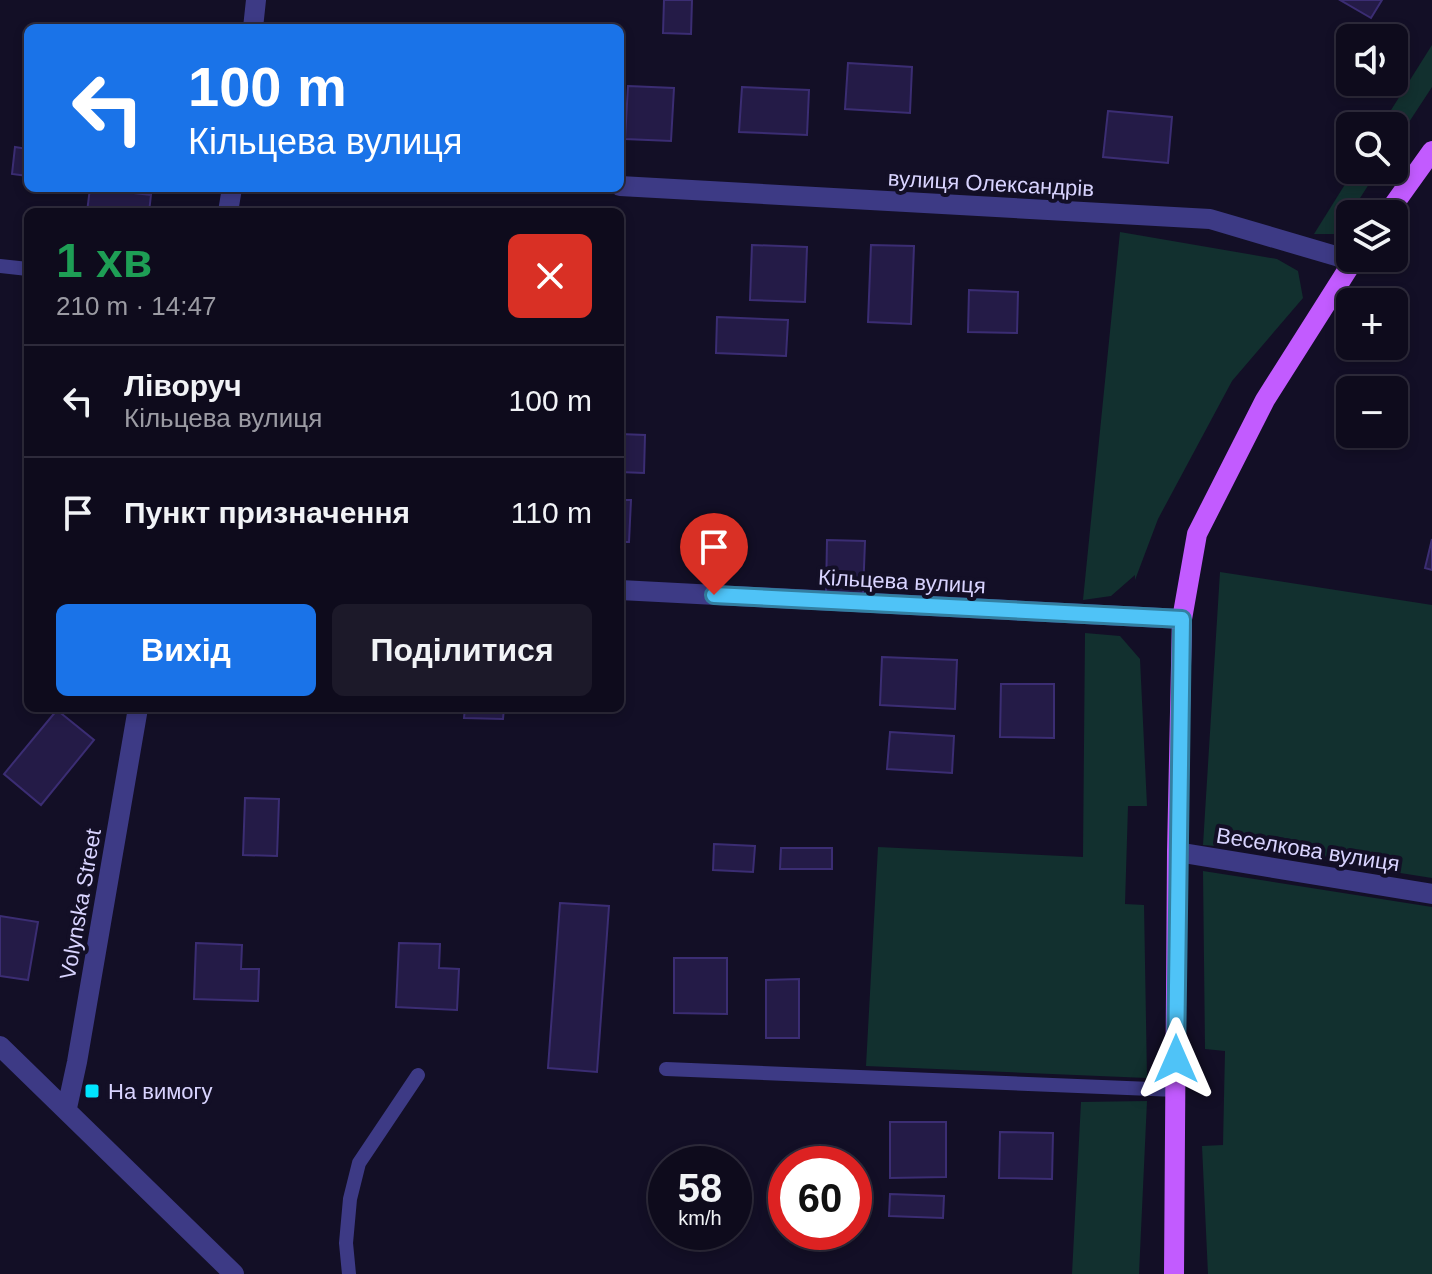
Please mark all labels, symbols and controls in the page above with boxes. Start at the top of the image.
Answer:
map controls [1336,24,1408,448]
button: sound [1336,24,1408,96]
text: 100 m [188,55,347,118]
icon: left [56,56,160,160]
button: search [1336,112,1408,184]
text: Кільцева вулиця [188,121,462,162]
street label: вулиця Олександрів [887,166,1095,201]
button: layers [1336,200,1408,272]
text: 1 хв [56,234,152,287]
button: close [508,234,592,318]
button: + [1336,288,1408,360]
text: 210 m · 14:47 [56,291,216,321]
text: Ліворуч [124,369,242,402]
button: − [1336,376,1408,448]
icon: left [56,379,100,423]
text: 100 m [509,384,592,417]
text: Кільцева вулиця [124,403,322,433]
icon: arrive [56,491,100,535]
text: Пункт призначення [124,496,410,529]
text: 110 m [511,496,592,529]
pin [680,513,748,595]
icon: arrive [692,525,736,569]
street label: Кільцева вулиця [818,565,986,598]
button: Вихід [56,604,316,696]
button: Поділитися [332,604,592,696]
street label: Веселкова вулиця [1214,823,1401,876]
street label: Volynska Street [55,827,106,982]
position arrow [1134,1017,1218,1101]
place label: На вимогу [108,1079,213,1104]
marker: На вимогу [83,1082,101,1100]
speed limit sign: 60 [768,1146,872,1250]
text: 58 [678,1166,722,1210]
text: km/h [678,1207,722,1229]

